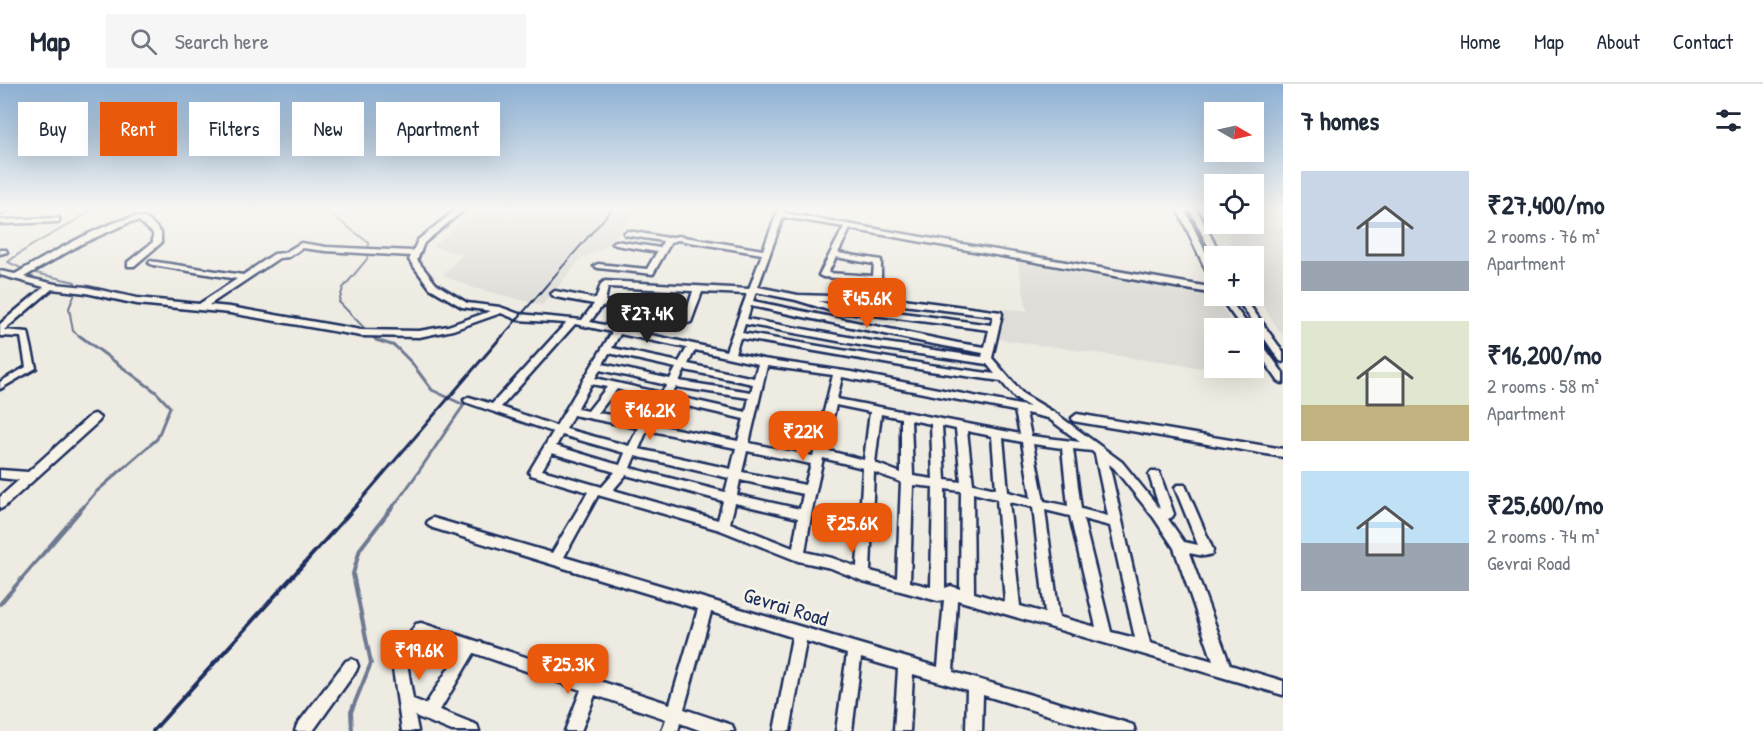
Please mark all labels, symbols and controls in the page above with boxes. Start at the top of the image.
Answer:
search box [106,14,526,68]
text: Map [30,22,70,60]
icon: search [127,25,160,58]
text: Search here [175,26,269,56]
text: Home [1460,27,1501,56]
text: Map [1534,27,1564,56]
text: About [1597,27,1640,56]
text: Contact [1673,27,1733,56]
chip: Buy [18,102,88,156]
chip: Rent [100,102,177,156]
chip: Filters [189,102,280,156]
chip: New [292,102,364,156]
chip: Apartment [376,102,500,156]
north arrow [1204,102,1264,162]
map controls [1204,102,1264,378]
text: 7 homes [1301,103,1379,138]
icon: filters [1712,104,1745,137]
button: locate [1204,174,1264,234]
text: ₹27,400/mo [1487,187,1604,222]
icon: home [1349,195,1421,267]
text: 2 rooms · 76 m² [1487,222,1600,249]
button: + [1204,246,1264,306]
text: Apartment [1487,249,1565,276]
pin: ₹45.6K [818,278,916,329]
text: ₹45.6K [842,284,892,311]
pin: ₹27.4K [598,293,696,344]
text: ₹27.4K [621,299,673,326]
button: − [1204,318,1264,378]
text: ₹16,200/mo [1487,337,1602,372]
icon: home [1349,345,1421,417]
text: 2 rooms · 58 m² [1487,372,1599,399]
pin: ₹16.2K [601,390,699,441]
text: ₹16.2K [625,396,675,423]
text: Apartment [1487,399,1565,426]
pin: ₹22K [767,411,839,462]
text: ₹22K [783,417,823,444]
text: ₹25,600/mo [1487,487,1603,522]
icon: home [1349,495,1421,567]
pin: ₹25.6K [803,503,901,554]
text: ₹25.6K [826,509,878,536]
text: 2 rooms · 74 m² [1487,522,1599,549]
text: Gevrai Road [1487,549,1570,576]
street label: Gevrai Road [740,580,832,633]
pin: ₹19.6K [370,630,468,681]
text: ₹19.6K [395,636,443,663]
pin: ₹25.3K [519,644,617,695]
text: ₹25.3K [542,650,594,677]

